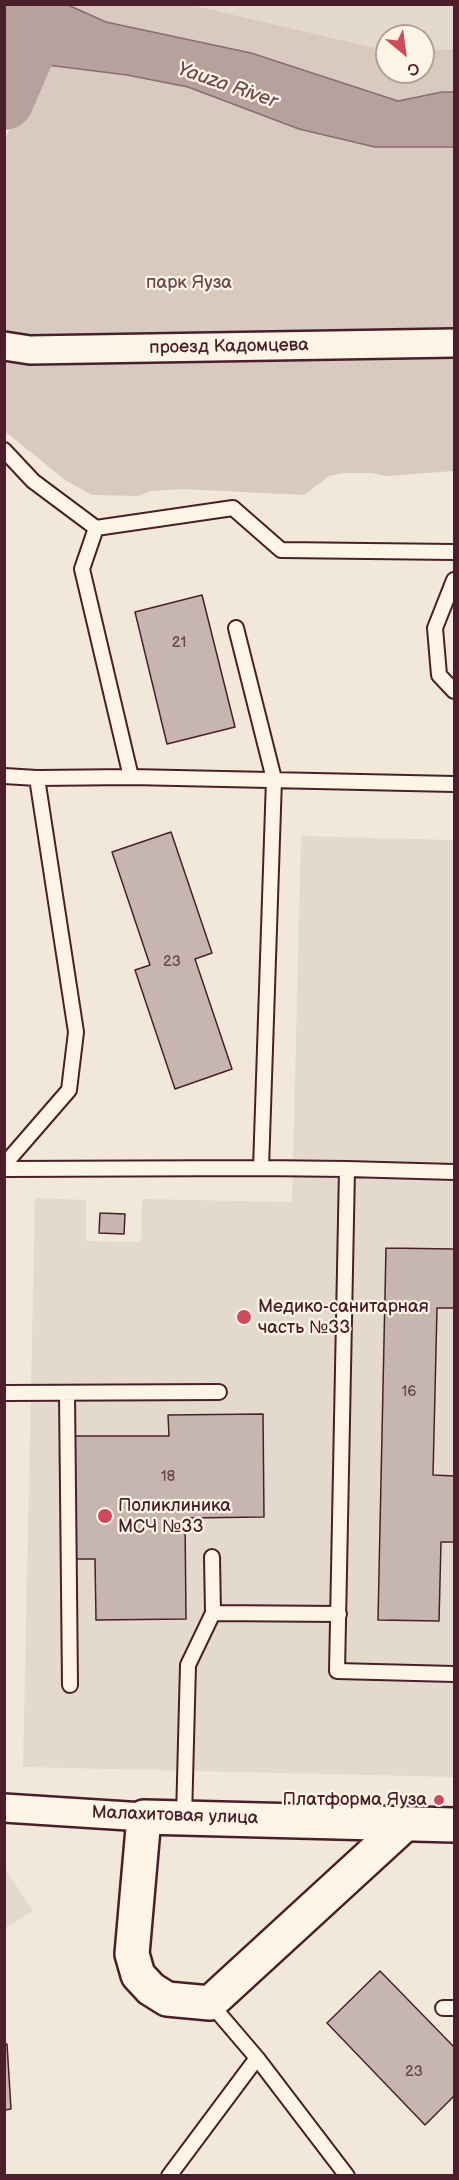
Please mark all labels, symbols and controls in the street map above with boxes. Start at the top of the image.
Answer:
north arrow [375,24,435,84]
text: С [404,57,422,79]
water label: Yauza River [174,58,280,114]
park label: парк Яуза [146,272,232,294]
street label: проезд Кадомцева [149,335,309,359]
house number: 21 [172,634,186,652]
house number: 23 [163,953,181,971]
place label: Медико-санитарная часть №33 [258,1296,429,1338]
marker: Медико-санитарная часть №33 [235,1308,253,1326]
house number: 16 [402,1383,416,1401]
house number: 18 [161,1468,175,1486]
place label: Поликлиника МСЧ №33 [118,1495,231,1538]
marker: Поликлиника МСЧ №33 [96,1507,114,1525]
place label: Платформа Яуза [282,1789,427,1811]
marker: Платформа Яуза [432,1793,446,1807]
street label: Малахитовая улица [91,1802,259,1830]
house number: 23 [405,2063,423,2081]

